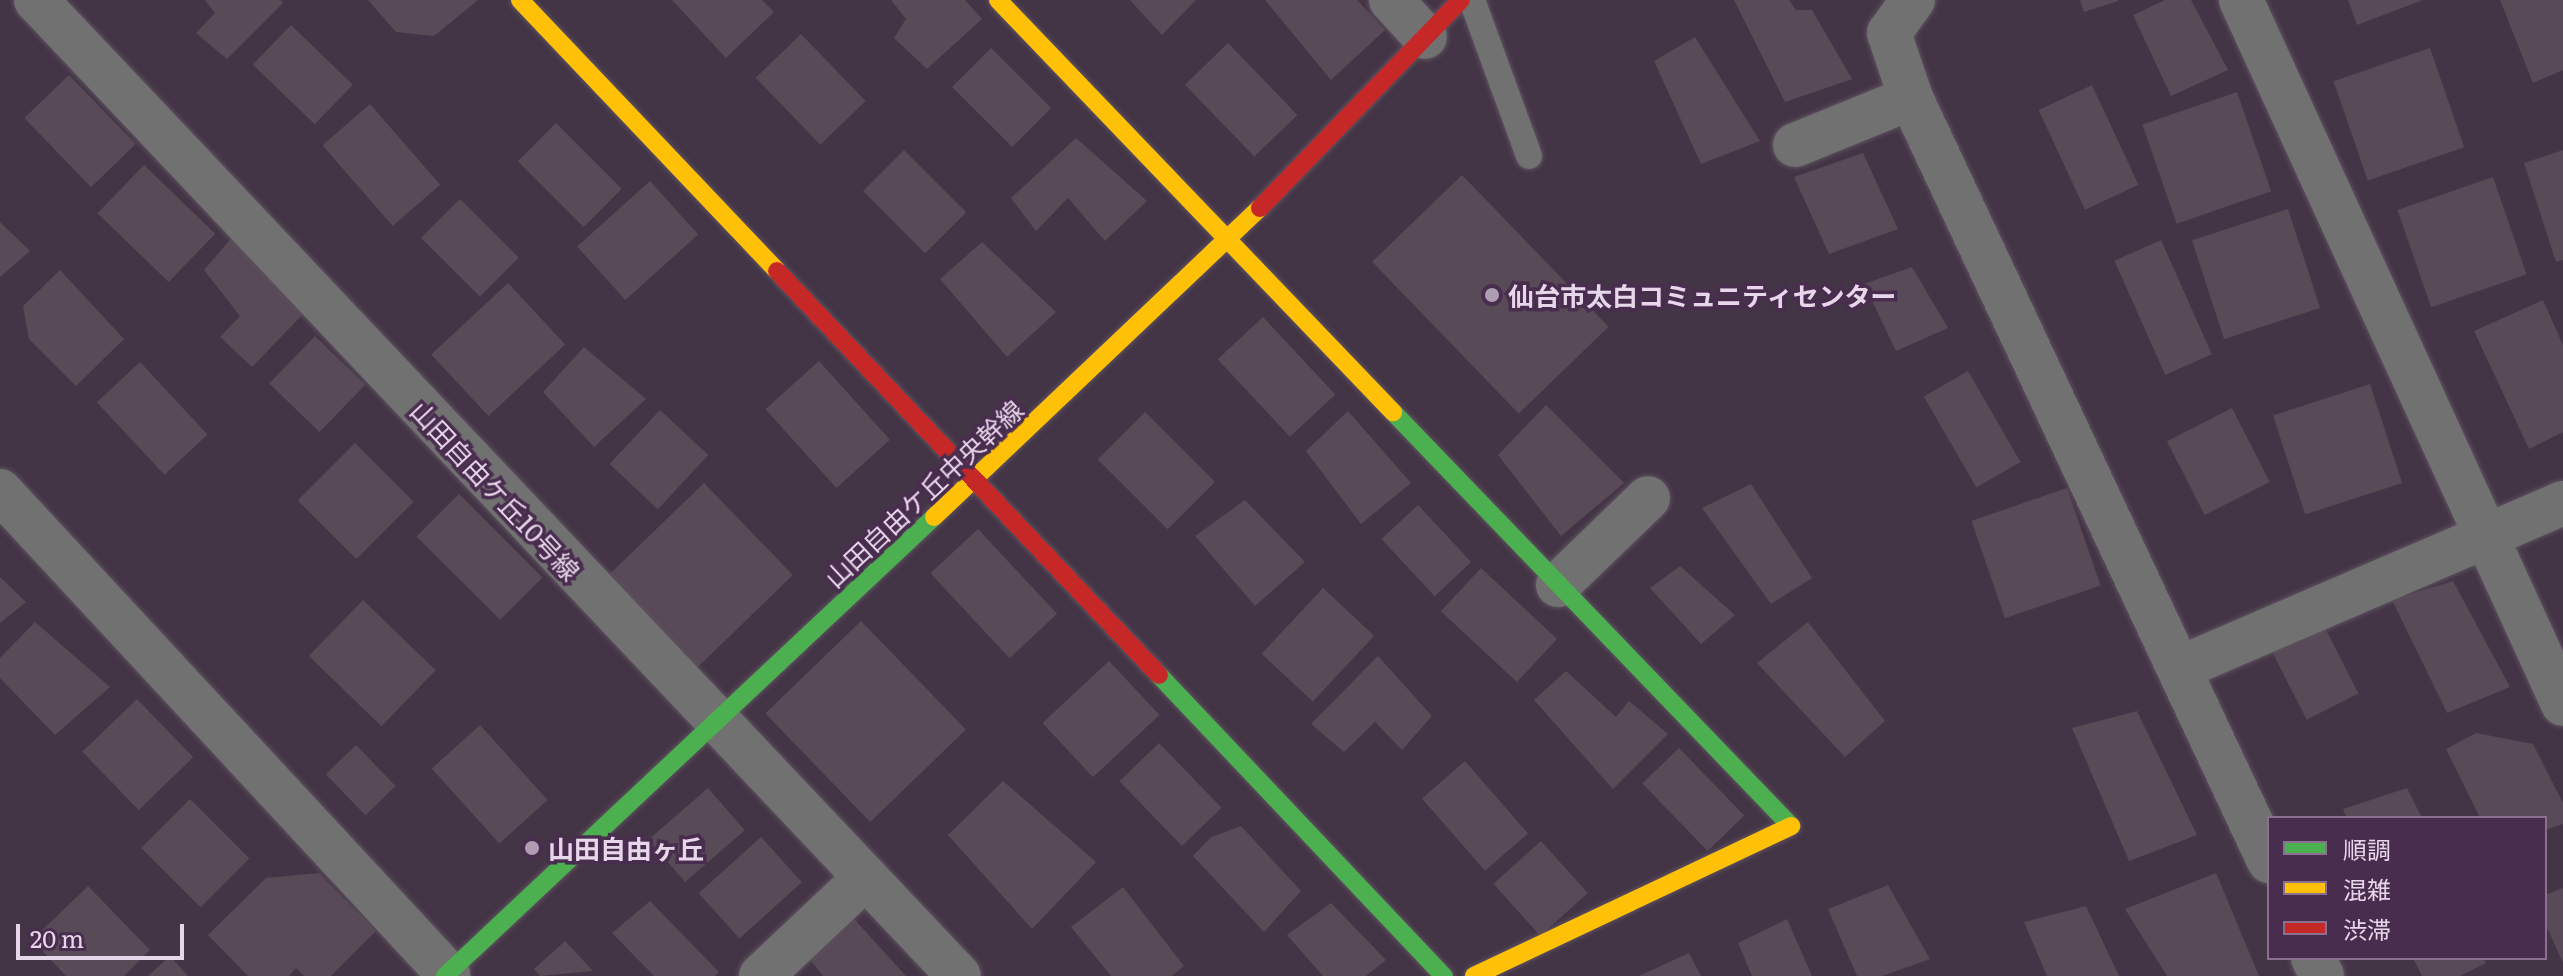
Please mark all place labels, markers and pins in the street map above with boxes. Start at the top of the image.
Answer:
place label: 仙台市太白コミュニティセンター [1508,279,1898,311]
marker: 仙台市太白コミュニティセンター [1483,286,1501,304]
place label: 山田自由ヶ丘 [548,832,704,864]
marker: 山田自由ヶ丘 [523,839,541,857]

